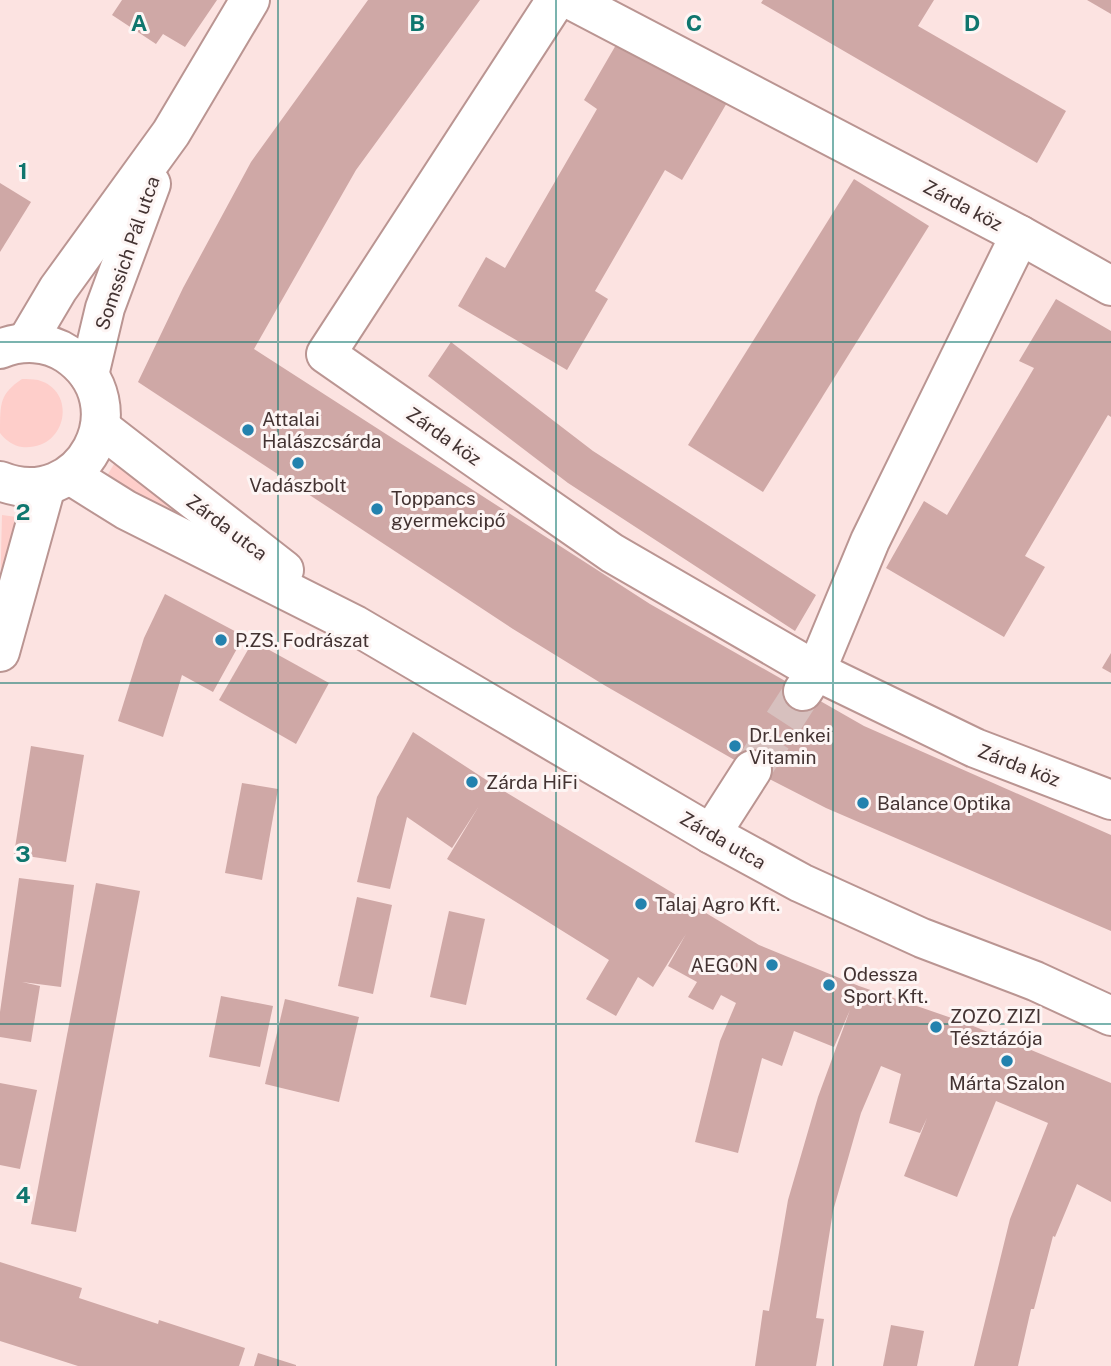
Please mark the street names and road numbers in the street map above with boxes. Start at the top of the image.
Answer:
street label: Somssich Pál utca [90,173,164,333]
street label: Zárda köz [920,175,1006,235]
street label: Zárda köz [402,402,486,470]
street label: Zárda utca [182,490,272,564]
street label: Zárda köz [975,739,1063,791]
street label: Zárda utca [676,807,770,873]

